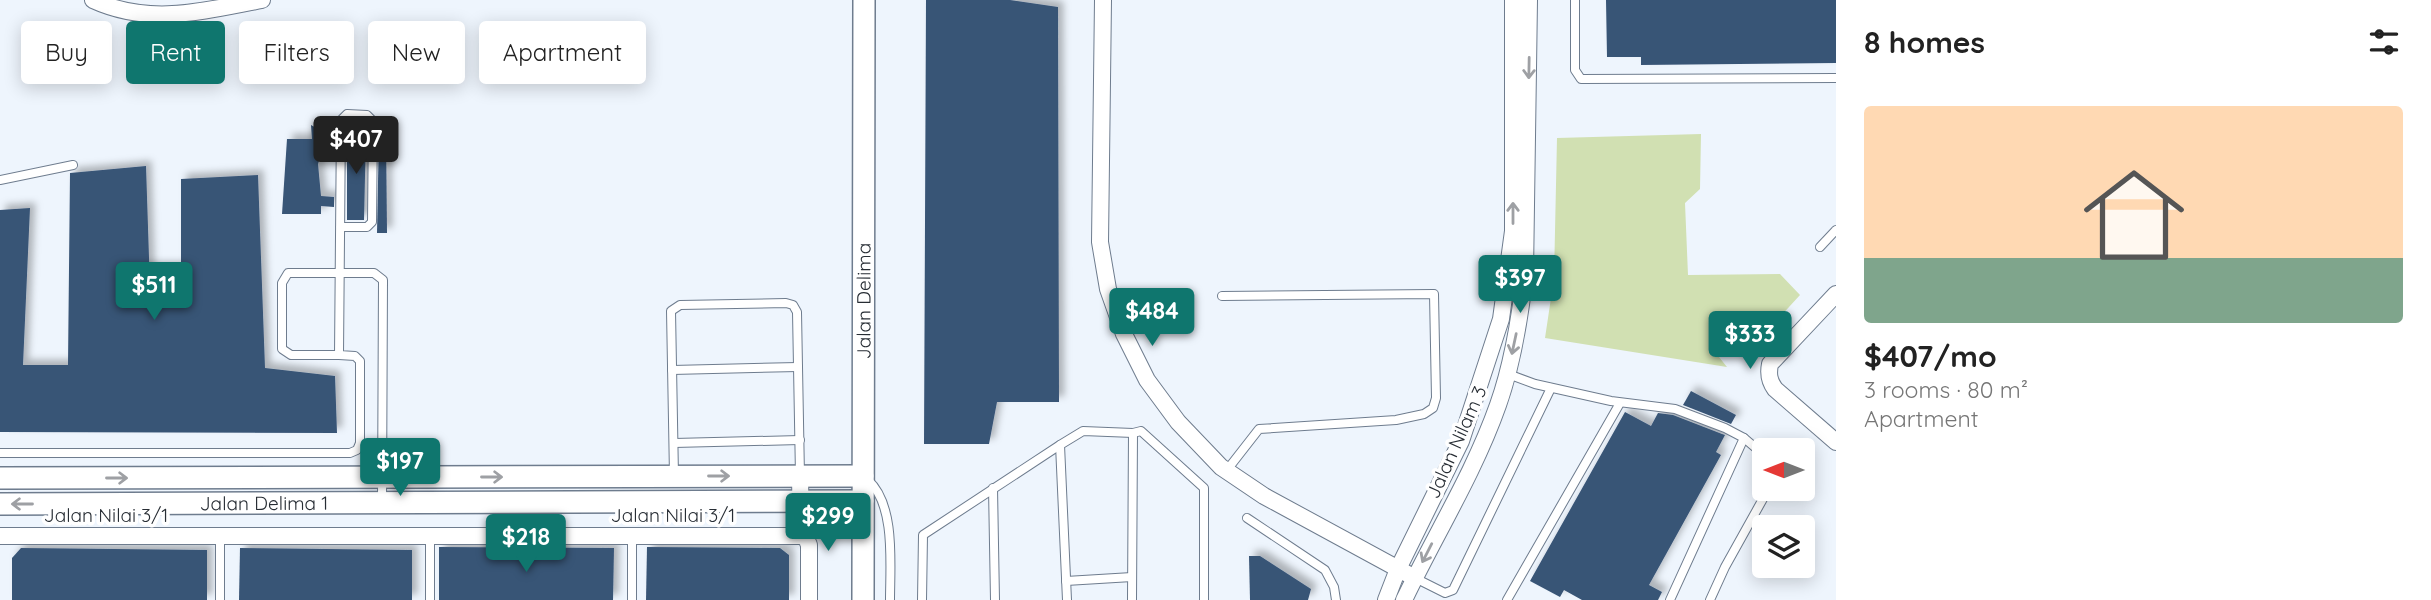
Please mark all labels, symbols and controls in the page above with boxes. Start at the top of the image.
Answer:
chip: Buy [21,21,112,84]
chip: Rent [126,21,225,84]
chip: Filters [239,21,354,84]
chip: New [368,21,465,84]
chip: Apartment [479,21,646,84]
text: 8 homes [1864,23,1985,61]
icon: filters [2365,23,2403,61]
one-way arrow [1522,56,1535,79]
pin: $407 [315,116,397,176]
text: $407 [329,124,383,153]
icon: home [2071,152,2197,278]
one-way arrow [1506,202,1520,225]
street label: Jalan Delima [851,243,876,359]
pin: $397 [1479,256,1561,315]
pin: $511 [113,262,195,322]
text: $397 [1494,263,1546,292]
text: $511 [132,270,176,299]
pin: $484 [1111,288,1193,348]
text: $484 [1125,296,1179,325]
pin: $333 [1709,312,1791,371]
text: $333 [1725,319,1775,348]
one-way arrow [1506,332,1520,355]
text: $407/mo [1864,337,1997,375]
text: 3 rooms · 80 m² [1864,375,2028,404]
street label: Jalan Nilam 3 [1420,382,1492,502]
text: Apartment [1864,404,1978,433]
pin: $197 [359,438,441,498]
north arrow [1752,438,1815,500]
map controls [1752,438,1815,578]
text: $197 [376,446,424,475]
one-way arrow [707,469,730,483]
one-way arrow [480,470,503,484]
one-way arrow [105,471,128,485]
street label: Jalan Delima 1 [200,491,328,515]
pin: $299 [787,494,869,553]
one-way arrow [11,497,34,511]
text: $299 [802,501,854,530]
street label: Jalan Nilai 3/1 [44,503,168,527]
street label: Jalan Nilai 3/1 [611,503,735,527]
pin: $218 [485,514,567,574]
button: layers [1752,515,1815,578]
text: $218 [502,522,550,551]
one-way arrow [1420,542,1434,563]

